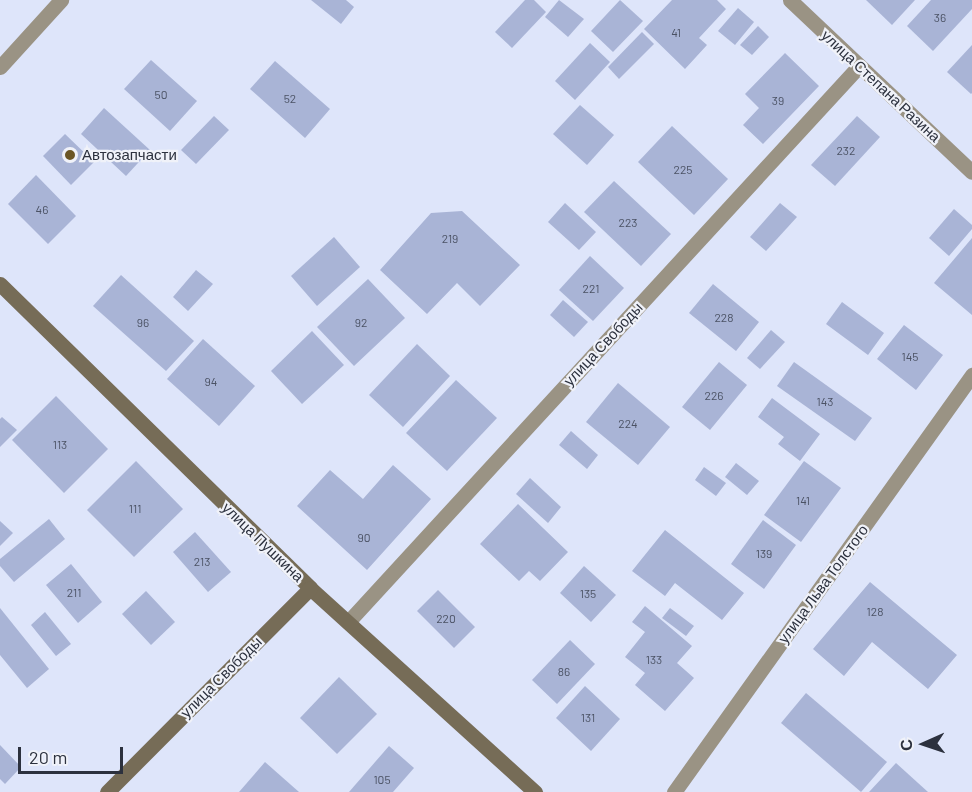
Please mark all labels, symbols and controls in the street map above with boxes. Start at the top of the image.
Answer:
house number: 36 [934,11,946,25]
house number: 41 [671,26,681,40]
street label: улица Степана Разина [818,26,944,146]
house number: 50 [155,88,167,102]
house number: 52 [284,92,296,106]
house number: 39 [772,94,784,108]
house number: 232 [837,144,855,158]
place label: Автозапчасти [82,146,177,164]
marker: Автозапчасти [63,148,77,162]
house number: 225 [673,163,693,177]
house number: 46 [36,203,48,217]
house number: 223 [619,216,637,230]
house number: 219 [442,232,458,246]
house number: 221 [583,282,599,296]
street label: улица Свободы [560,299,646,389]
house number: 228 [714,311,734,325]
house number: 96 [137,316,149,330]
house number: 92 [355,316,367,330]
house number: 145 [902,350,918,364]
house number: 94 [205,375,217,389]
house number: 226 [704,389,724,403]
house number: 143 [817,395,833,409]
house number: 224 [618,417,638,431]
house number: 113 [53,438,67,452]
house number: 141 [796,494,810,508]
street label: улица Пушкина [219,499,307,585]
house number: 111 [129,502,141,516]
street label: улица Льва Толстого [774,521,872,647]
house number: 90 [357,531,371,545]
house number: 139 [756,547,772,561]
house number: 213 [194,555,210,569]
house number: 211 [67,586,81,600]
house number: 135 [580,587,596,601]
house number: 128 [867,605,883,619]
house number: 220 [436,612,456,626]
street label: улица Свободы [177,633,265,721]
house number: 133 [646,653,662,667]
house number: 86 [558,665,570,679]
house number: 131 [581,711,595,725]
north arrow [894,714,954,774]
scale bar [21,735,126,773]
text: С [896,739,915,751]
text: 20 m [29,746,67,768]
house number: 105 [373,773,391,787]

